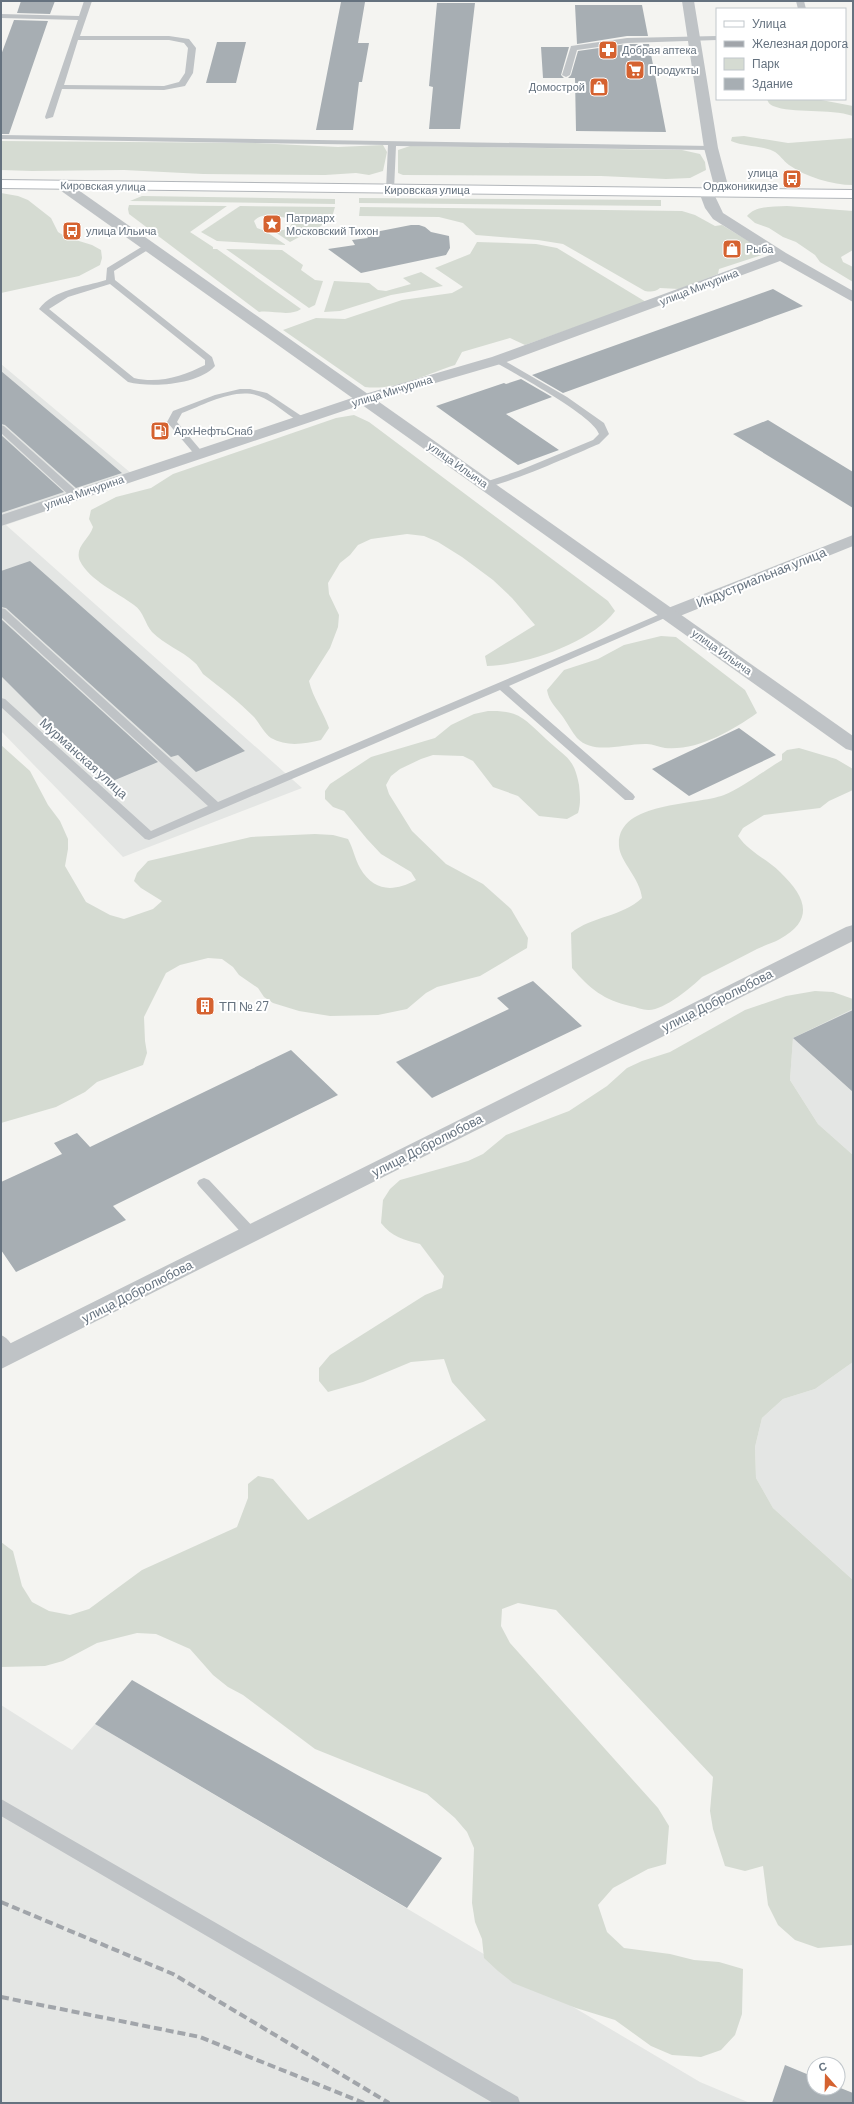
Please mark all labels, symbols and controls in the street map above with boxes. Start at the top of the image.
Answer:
legend [716,8,846,100]
text: Улица [752,16,786,31]
text: Железная дорога [752,36,848,51]
pharmacy icon: Добрая аптека [597,39,619,61]
place label: Добрая аптека [622,43,698,56]
text: Парк [752,56,780,71]
supermarket icon: Продукты [624,59,646,81]
place label: Продукты [649,63,699,76]
shop icon: Домострой [588,76,610,98]
text: Здание [752,76,793,91]
place label: Домострой [529,80,585,93]
place label: улица Орджоникидзе [703,166,779,192]
bus stop icon: улица Орджоникидзе [781,168,803,190]
street label: Кировская улица [60,178,147,193]
street label: Кировская улица [384,183,471,196]
place label: Патриарх Московский Тихон [286,211,378,237]
place icon: Патриарх Московский Тихон [261,213,283,235]
bus stop icon: улица Ильича [61,220,83,242]
place label: улица Ильича [86,224,157,237]
shop icon: Рыба [721,238,743,260]
place label: Рыба [746,242,774,255]
street label: улица Мичурина [658,265,741,308]
street label: улица Мичурина [350,372,434,409]
fuel station icon: АрхНефтьСнаб [149,420,171,442]
place label: АрхНефтьСнаб [174,424,253,437]
street label: улица Ильича [426,439,492,491]
street label: улица Мичурина [42,472,126,511]
street label: Индустриальная улица [694,543,829,610]
street label: улица Ильича [690,626,756,678]
street label: Мурманская улица [37,714,132,802]
street label: улица Добролюбова [659,965,776,1035]
building icon: ТП № 27 [194,995,216,1017]
place label: ТП № 27 [219,998,269,1014]
street label: улица Добролюбова [369,1110,486,1180]
street label: улица Добролюбова [79,1256,196,1326]
north arrow [806,2056,846,2096]
text: С [816,2059,828,2074]

